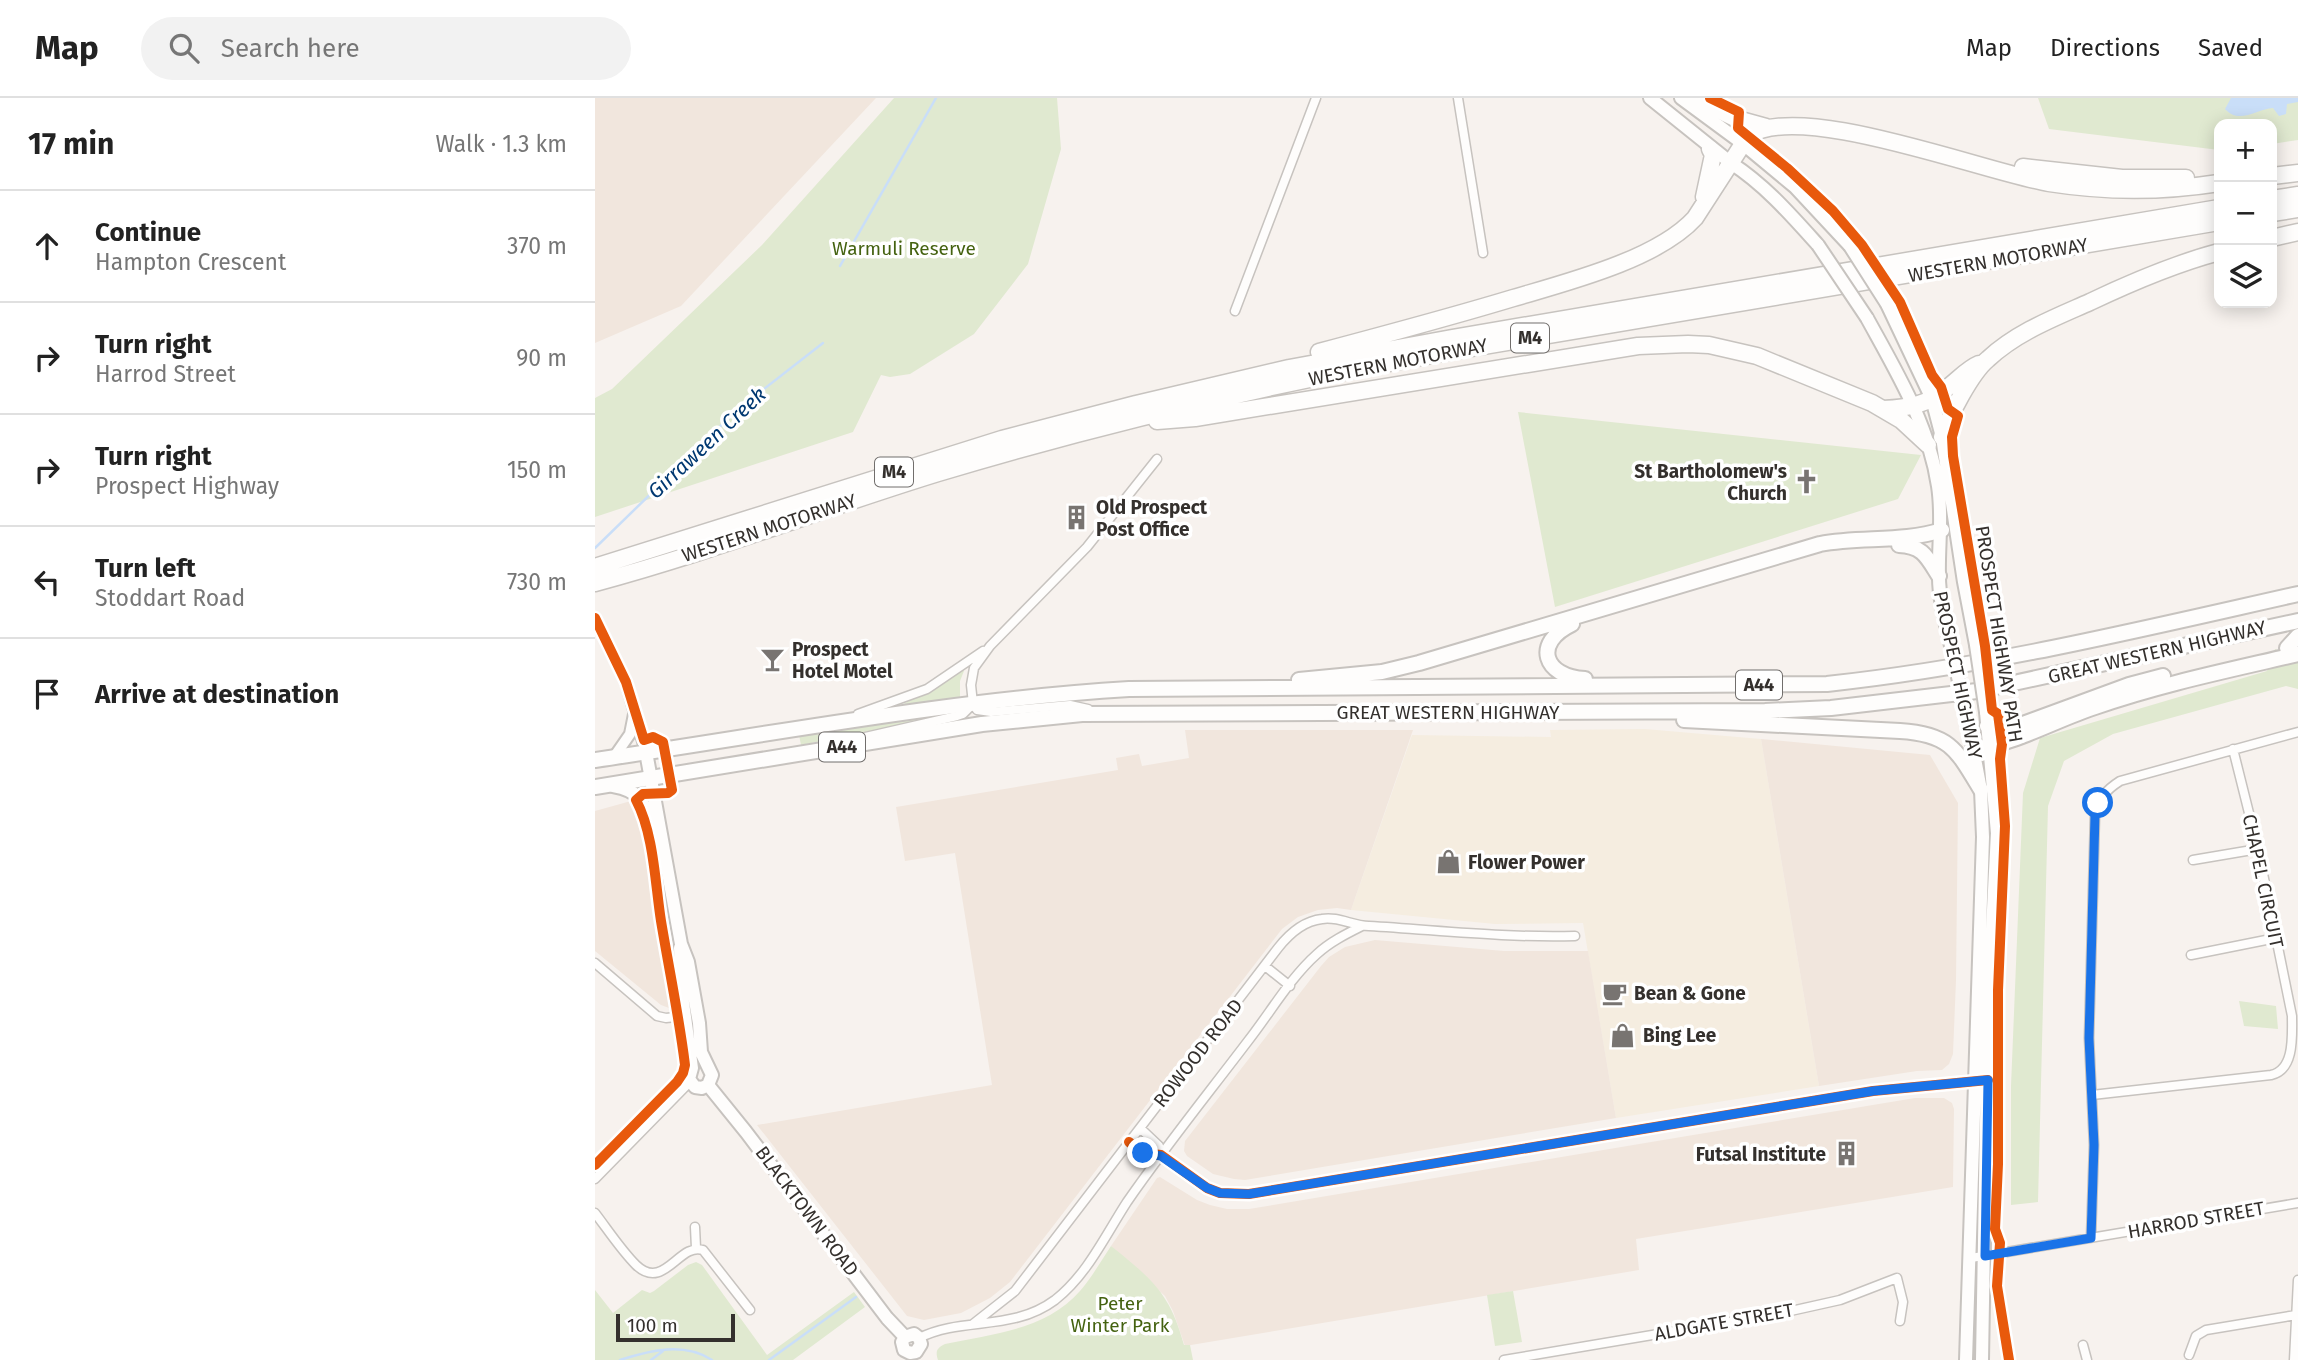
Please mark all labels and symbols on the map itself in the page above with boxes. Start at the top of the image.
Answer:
street label: WESTERN MOTORWAY [1906,233,2090,287]
park label: Warmuli Reserve [832,237,976,260]
road number: M4 [1511,324,1549,352]
street label: WESTERN MOTORWAY [1306,333,1490,391]
water label: Girraween Creek [642,382,772,504]
road number: M4 [875,458,913,486]
place label: St Bartholomew's Church [1634,460,1787,505]
church icon: St Bartholomew's Church [1793,468,1821,496]
street label: WESTERN MOTORWAY [679,489,860,567]
place label: Old Prospect Post Office [1096,496,1208,541]
building icon: Old Prospect Post Office [1062,504,1090,532]
street label: PROSPECT HIGHWAY PATH [1970,524,2028,744]
street label: PROSPECT HIGHWAY [1929,589,1987,762]
street label: GREAT WESTERN HIGHWAY [2046,616,2269,688]
place label: Prospect Hotel Motel [792,638,893,683]
bar icon: Prospect Hotel Motel [758,646,786,674]
road number: A44 [1736,670,1782,700]
street label: GREAT WESTERN HIGHWAY [1336,701,1560,724]
road number: A44 [819,732,865,762]
route start [2082,787,2113,818]
street label: CHAPEL CIRCUIT [2238,812,2288,950]
shop icon: Flower Power [1434,848,1462,876]
place label: Flower Power [1468,851,1585,874]
cafe icon: Bean & Gone [1600,979,1628,1007]
place label: Bean & Gone [1634,982,1746,1005]
street label: ROWOOD ROAD [1149,994,1247,1112]
shop icon: Bing Lee [1609,1021,1637,1049]
place label: Bing Lee [1643,1024,1716,1047]
route end [1127,1137,1158,1168]
building icon: Futsal Institute [1832,1140,1860,1168]
street label: BLACKTOWN ROAD [751,1141,863,1281]
place label: Futsal Institute [1696,1143,1826,1166]
street label: HARROD STREET [2126,1197,2266,1243]
park label: Peter Winter Park [1071,1292,1170,1337]
street label: ALDGATE STREET [1653,1298,1796,1346]
scale bar [616,1311,735,1343]

